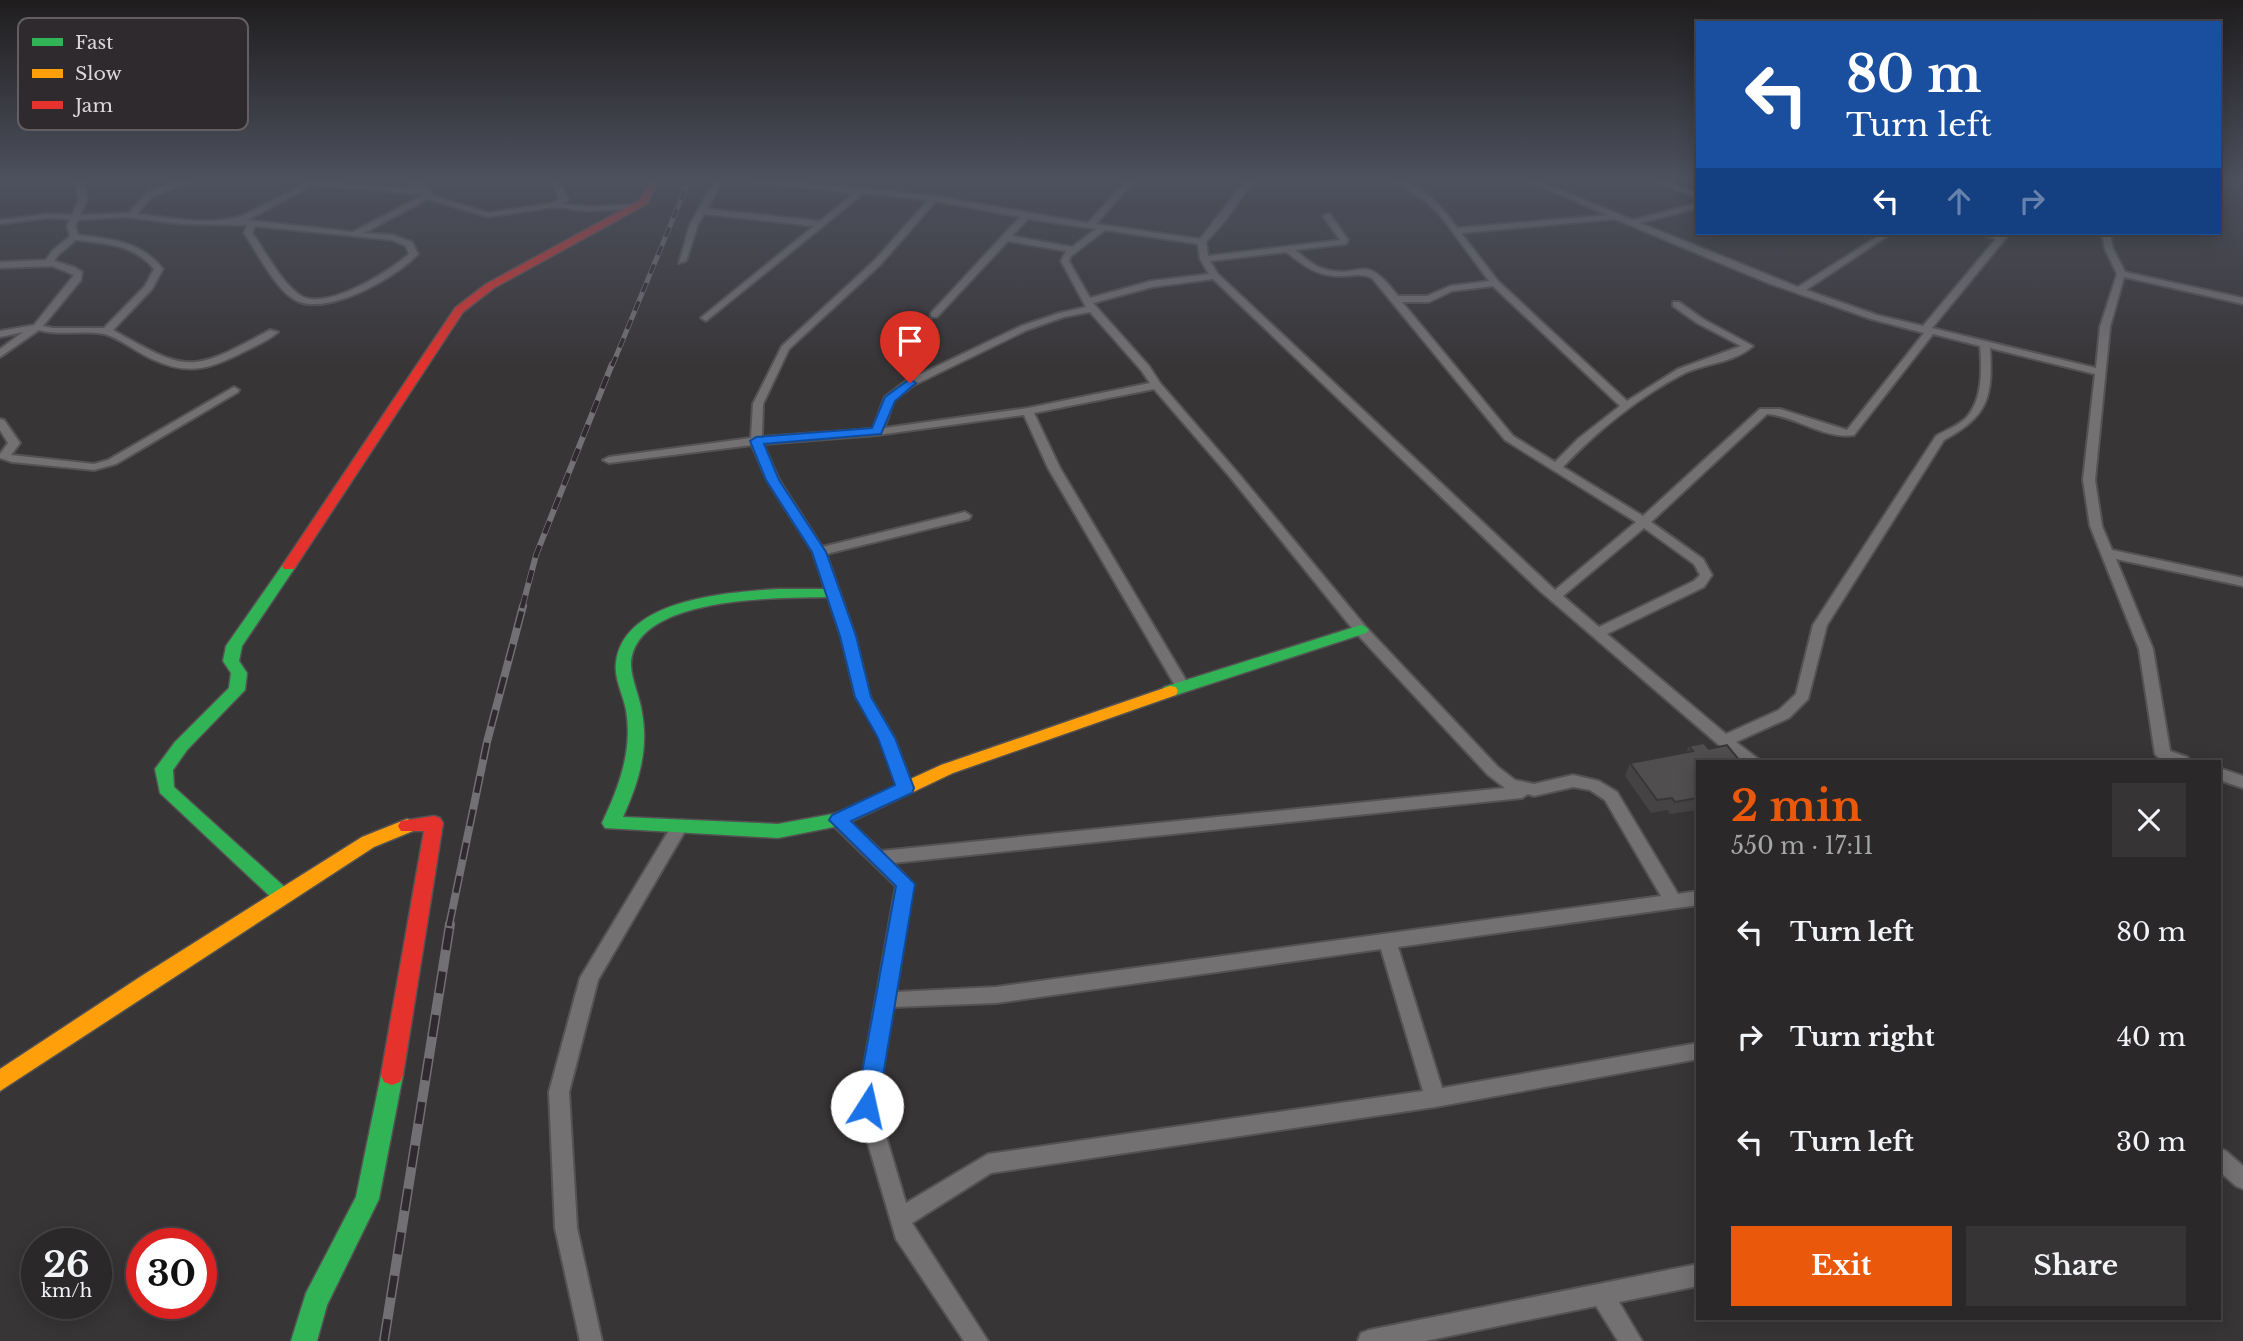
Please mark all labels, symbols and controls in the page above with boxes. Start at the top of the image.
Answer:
legend [18,18,248,130]
text: Fast [75,31,114,54]
text: 80 m [1846,44,1981,105]
icon: left [1731,49,1822,140]
text: Slow [75,62,122,85]
text: Jam [72,94,113,117]
text: Turn left [1846,105,1992,145]
icon: left [1867,182,1905,220]
icon: ahead [1940,182,1978,220]
icon: right [2013,182,2051,220]
pin [880,311,940,383]
icon: arrive [891,322,929,360]
text: 2 min [1731,780,1862,832]
button: close [2112,783,2186,857]
text: 550 m · 17:11 [1731,832,1873,860]
icon: left [1731,913,1769,951]
text: Turn left [1790,916,1914,948]
text: 80 m [2116,916,2186,948]
icon: right [1731,1018,1769,1056]
text: Turn right [1790,1021,1935,1053]
text: 40 m [2117,1021,2186,1053]
position arrow [830,1069,904,1143]
icon: left [1731,1123,1769,1161]
text: Turn left [1790,1126,1914,1158]
text: 30 m [2116,1126,2186,1158]
button: Exit [1731,1226,1952,1306]
button: Share [1966,1226,2186,1306]
speed limit sign: 30 [126,1228,217,1319]
text: 26 [43,1243,90,1286]
text: km/h [41,1280,92,1302]

